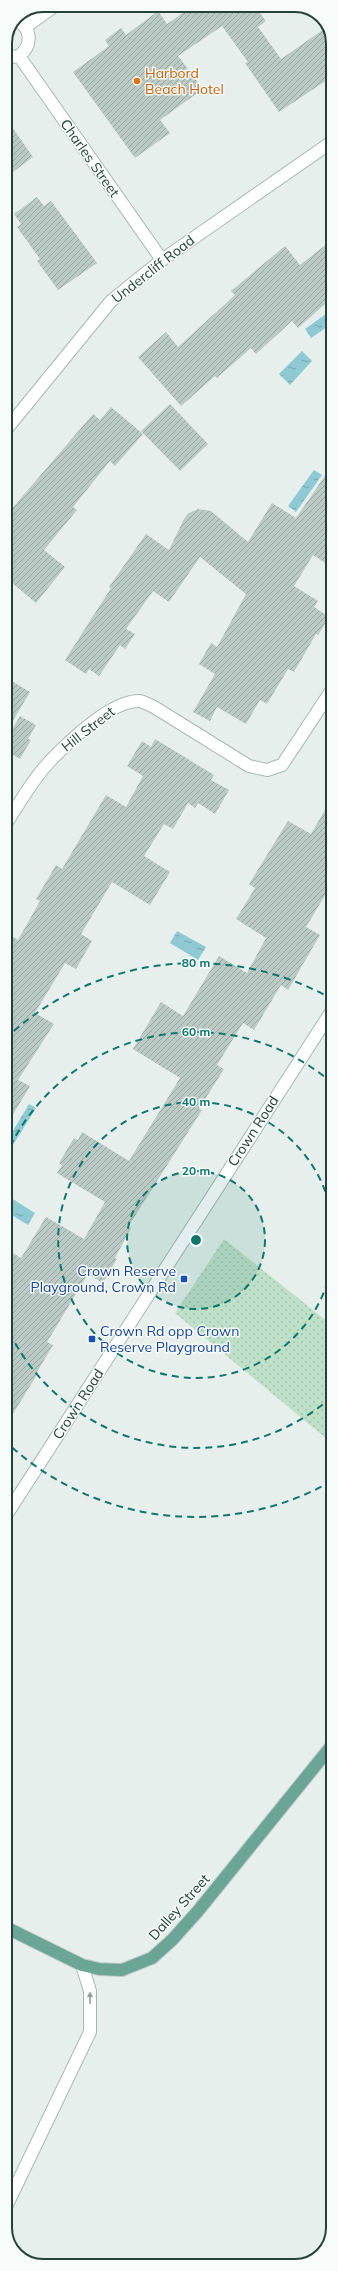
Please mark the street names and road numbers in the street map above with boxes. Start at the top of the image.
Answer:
street label: Charles Street [56,115,124,201]
street label: Undercliff Road [108,231,198,307]
street label: Hill Street [58,702,118,756]
street label: Crown Road [223,1092,283,1170]
street label: Crown Road [48,1365,108,1443]
street label: Dalley Street [145,1870,213,1944]

